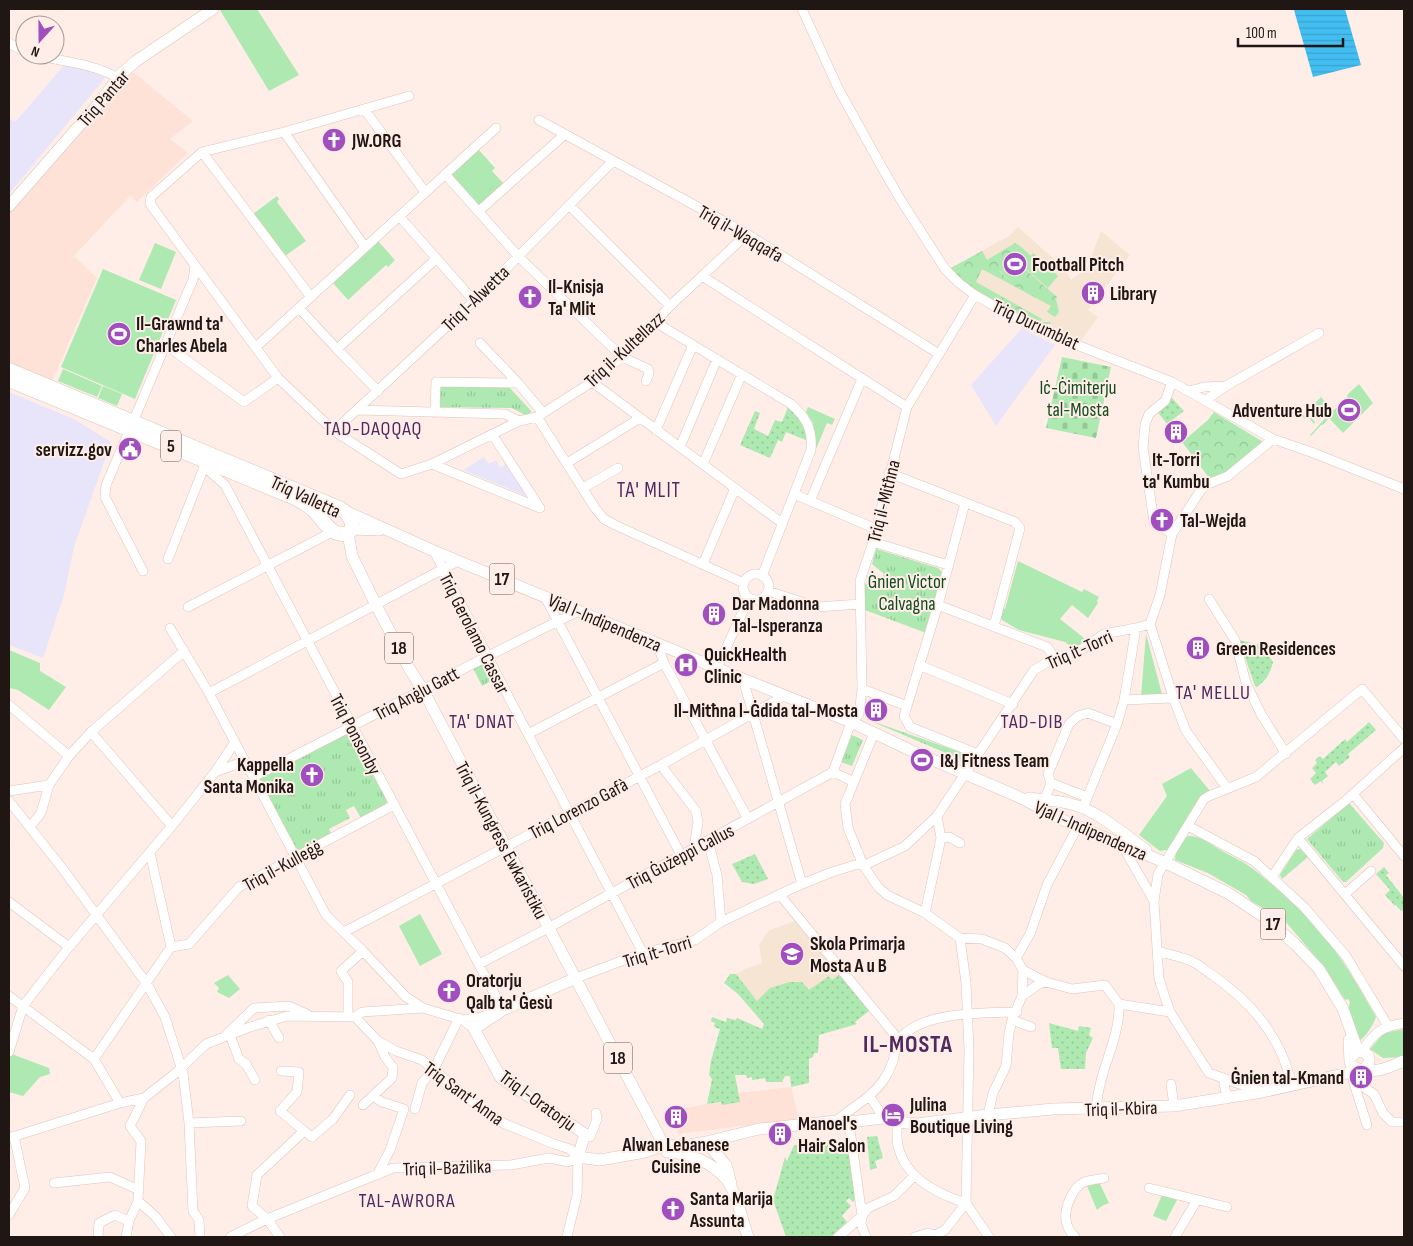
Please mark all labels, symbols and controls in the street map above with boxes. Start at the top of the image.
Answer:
north arrow [15,15,65,65]
scale bar [1238,15,1343,47]
text: 100 m [1246,24,1277,43]
text: N [29,42,42,61]
street label: Triq Pantar [73,65,135,132]
church icon: JW.ORG [321,127,347,153]
place label: JW.ORG [351,130,401,153]
street label: Triq il-Waqqafa [693,201,787,268]
sports icon: Football Pitch [1002,251,1028,277]
place label: Football Pitch [1032,254,1124,277]
street label: Triq l-Alwetta [437,261,515,337]
place label: Il-Knisja Ta' Mlit [548,276,604,321]
building icon: Library [1080,280,1106,306]
place label: Library [1110,283,1157,306]
church icon: Il-Knisja Ta' Mlit [517,284,543,310]
street label: Triq Durumblat [988,295,1083,356]
street label: Triq il-Kultellazz [580,307,670,393]
place label: Il-Grawnd ta' Charles Abela [136,313,227,358]
sports icon: Il-Grawnd ta' Charles Abela [106,321,132,347]
park label: Iċ-Ċimiterju tal-Mosta [1040,377,1116,422]
sports icon: Adventure Hub [1336,397,1362,423]
place label: Adventure Hub [1231,400,1332,423]
district label: TAD-DAQQAQ [324,417,422,441]
building icon: It-Torri ta' Kumbu [1163,419,1189,445]
road number: 5 [161,431,181,462]
public building icon: servizz.gov [117,436,143,462]
place label: servizz.gov [36,439,112,462]
place label: It-Torri ta' Kumbu [1143,449,1209,494]
street label: Triq il-Mitħna [863,458,906,545]
street label: Triq Valletta [267,471,344,524]
district label: TA' MLIT [617,478,681,503]
church icon: Tal-Wejda [1149,507,1175,533]
place label: Tal-Wejda [1180,510,1246,533]
road number: 17 [490,564,514,594]
street label: Triq Gerolamo Cassar [433,569,514,699]
park label: Ġnien Victor Calvagna [868,571,947,616]
street label: Vjal l-Indipendenza [544,589,665,658]
place label: Dar Madonna Tal-Isperanza [732,593,823,638]
building icon: Dar Madonna Tal-Isperanza [701,601,727,627]
street label: Triq it-Torri [1043,626,1116,675]
road number: 18 [385,632,413,664]
building icon: Green Residences [1185,635,1211,661]
place label: Green Residences [1216,638,1336,661]
place label: QuickHealth Clinic [704,644,787,689]
hospital icon: QuickHealth Clinic [673,652,699,678]
street label: Triq Anġlu Gatt [370,662,463,726]
district label: TA' MELLU [1175,681,1251,705]
street label: Triq Ponsonby [324,690,386,780]
building icon: Il-Mitħna l-Ġdida tal-Mosta [863,697,889,723]
place label: Il-Mitħna l-Ġdida tal-Mosta [674,700,858,723]
district label: TA' DNAT [449,710,515,734]
district label: TAD-DIB [1001,710,1063,734]
sports icon: I&J Fitness Team [909,747,935,773]
place label: I&J Fitness Team [940,750,1049,773]
place label: Kappella Santa Monika [204,754,294,799]
street label: Triq il-Kungress Ewkaristiku [449,758,552,923]
church icon: Kappella Santa Monika [299,762,325,788]
street label: Triq Lorenzo Gafà [525,774,632,845]
street label: Vjal l-Indipendenza [1030,796,1150,867]
street label: Triq Ġużeppi Callus [623,819,738,895]
street label: Triq il-Kulleġġ [239,835,326,897]
road number: 17 [1260,909,1286,940]
street label: Triq it-Torri [620,931,694,974]
place label: Skola Primarja Mosta A u B [810,933,905,978]
school or university icon: Skola Primarja Mosta A u B [779,941,805,967]
place label: Oratorju Qalb ta' Ġesù [466,970,553,1015]
church icon: Oratorju Qalb ta' Ġesù [436,978,462,1004]
district label: IL-MOSTA [863,1030,953,1059]
road number: 18 [604,1042,632,1074]
street label: Triq Sant' Anna [418,1057,508,1131]
building icon: Ġnien tal-Kmand [1348,1064,1374,1090]
street label: Triq l-Oratorju [494,1066,580,1137]
place label: Ġnien tal-Kmand [1231,1067,1344,1090]
place label: Julina Boutique Living [909,1094,1013,1139]
street label: Triq il-Kbira [1084,1097,1158,1122]
hotel icon: Julina Boutique Living [880,1102,906,1128]
building icon: Alwan Lebanese Cuisine [663,1104,689,1130]
place label: Manoel's Hair Salon [798,1113,866,1158]
building icon: Manoel's Hair Salon [767,1121,793,1147]
place label: Alwan Lebanese Cuisine [622,1134,729,1179]
street label: Triq il-Bażilika [402,1155,492,1182]
place label: Santa Marija Assunta [689,1188,773,1233]
district label: TAL-AWRORA [359,1189,455,1213]
church icon: Santa Marija Assunta [660,1196,686,1222]

